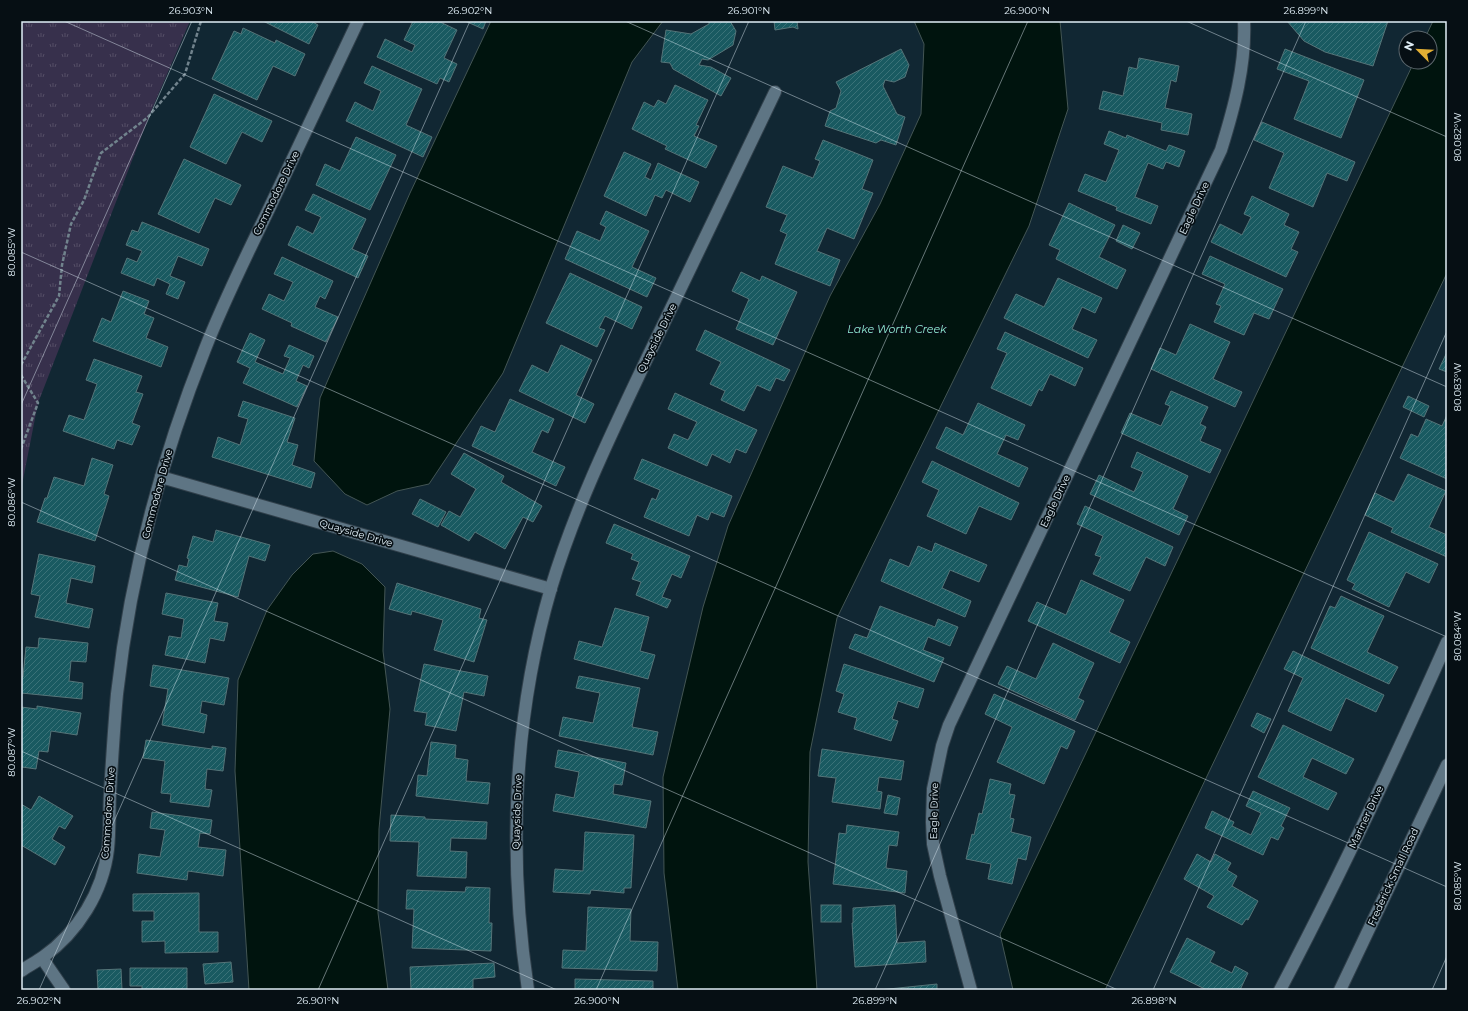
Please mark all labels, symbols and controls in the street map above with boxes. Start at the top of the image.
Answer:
text: 26.903°N [169,4,213,17]
text: 26.902°N [448,4,492,17]
text: 26.901°N [728,4,770,17]
text: 26.900°N [1004,4,1050,17]
text: 26.899°N [1284,4,1328,17]
north arrow [1398,30,1438,70]
text: N [1401,39,1417,53]
text: 80.082°W [1451,112,1464,162]
street label: Commodore Drive [250,149,302,237]
street label: Eagle Drive [1176,179,1212,237]
text: 80.085°W [5,228,18,277]
street label: Quayside Drive [635,301,679,375]
water label: Lake Worth Creek [847,322,947,336]
text: 80.083°W [1451,363,1464,411]
street label: Commodore Drive [139,448,175,540]
street label: Eagle Drive [1037,472,1073,530]
text: 80.086°W [5,477,18,527]
street label: Quayside Drive [318,516,394,550]
text: 80.084°W [1451,611,1464,661]
text: 80.087°W [5,727,18,777]
street label: Commodore Drive [98,766,118,860]
street label: Quayside Drive [509,774,525,850]
street label: Eagle Drive [927,782,941,840]
street label: Mariner Drive [1346,784,1386,850]
street label: Frederick Small Road [1365,826,1421,928]
text: 80.085°W [1451,862,1464,911]
text: 26.902°N [17,994,61,1007]
text: 26.901°N [297,994,339,1007]
text: 26.900°N [574,994,620,1007]
text: 26.899°N [853,994,897,1007]
text: 26.898°N [1131,994,1177,1007]

